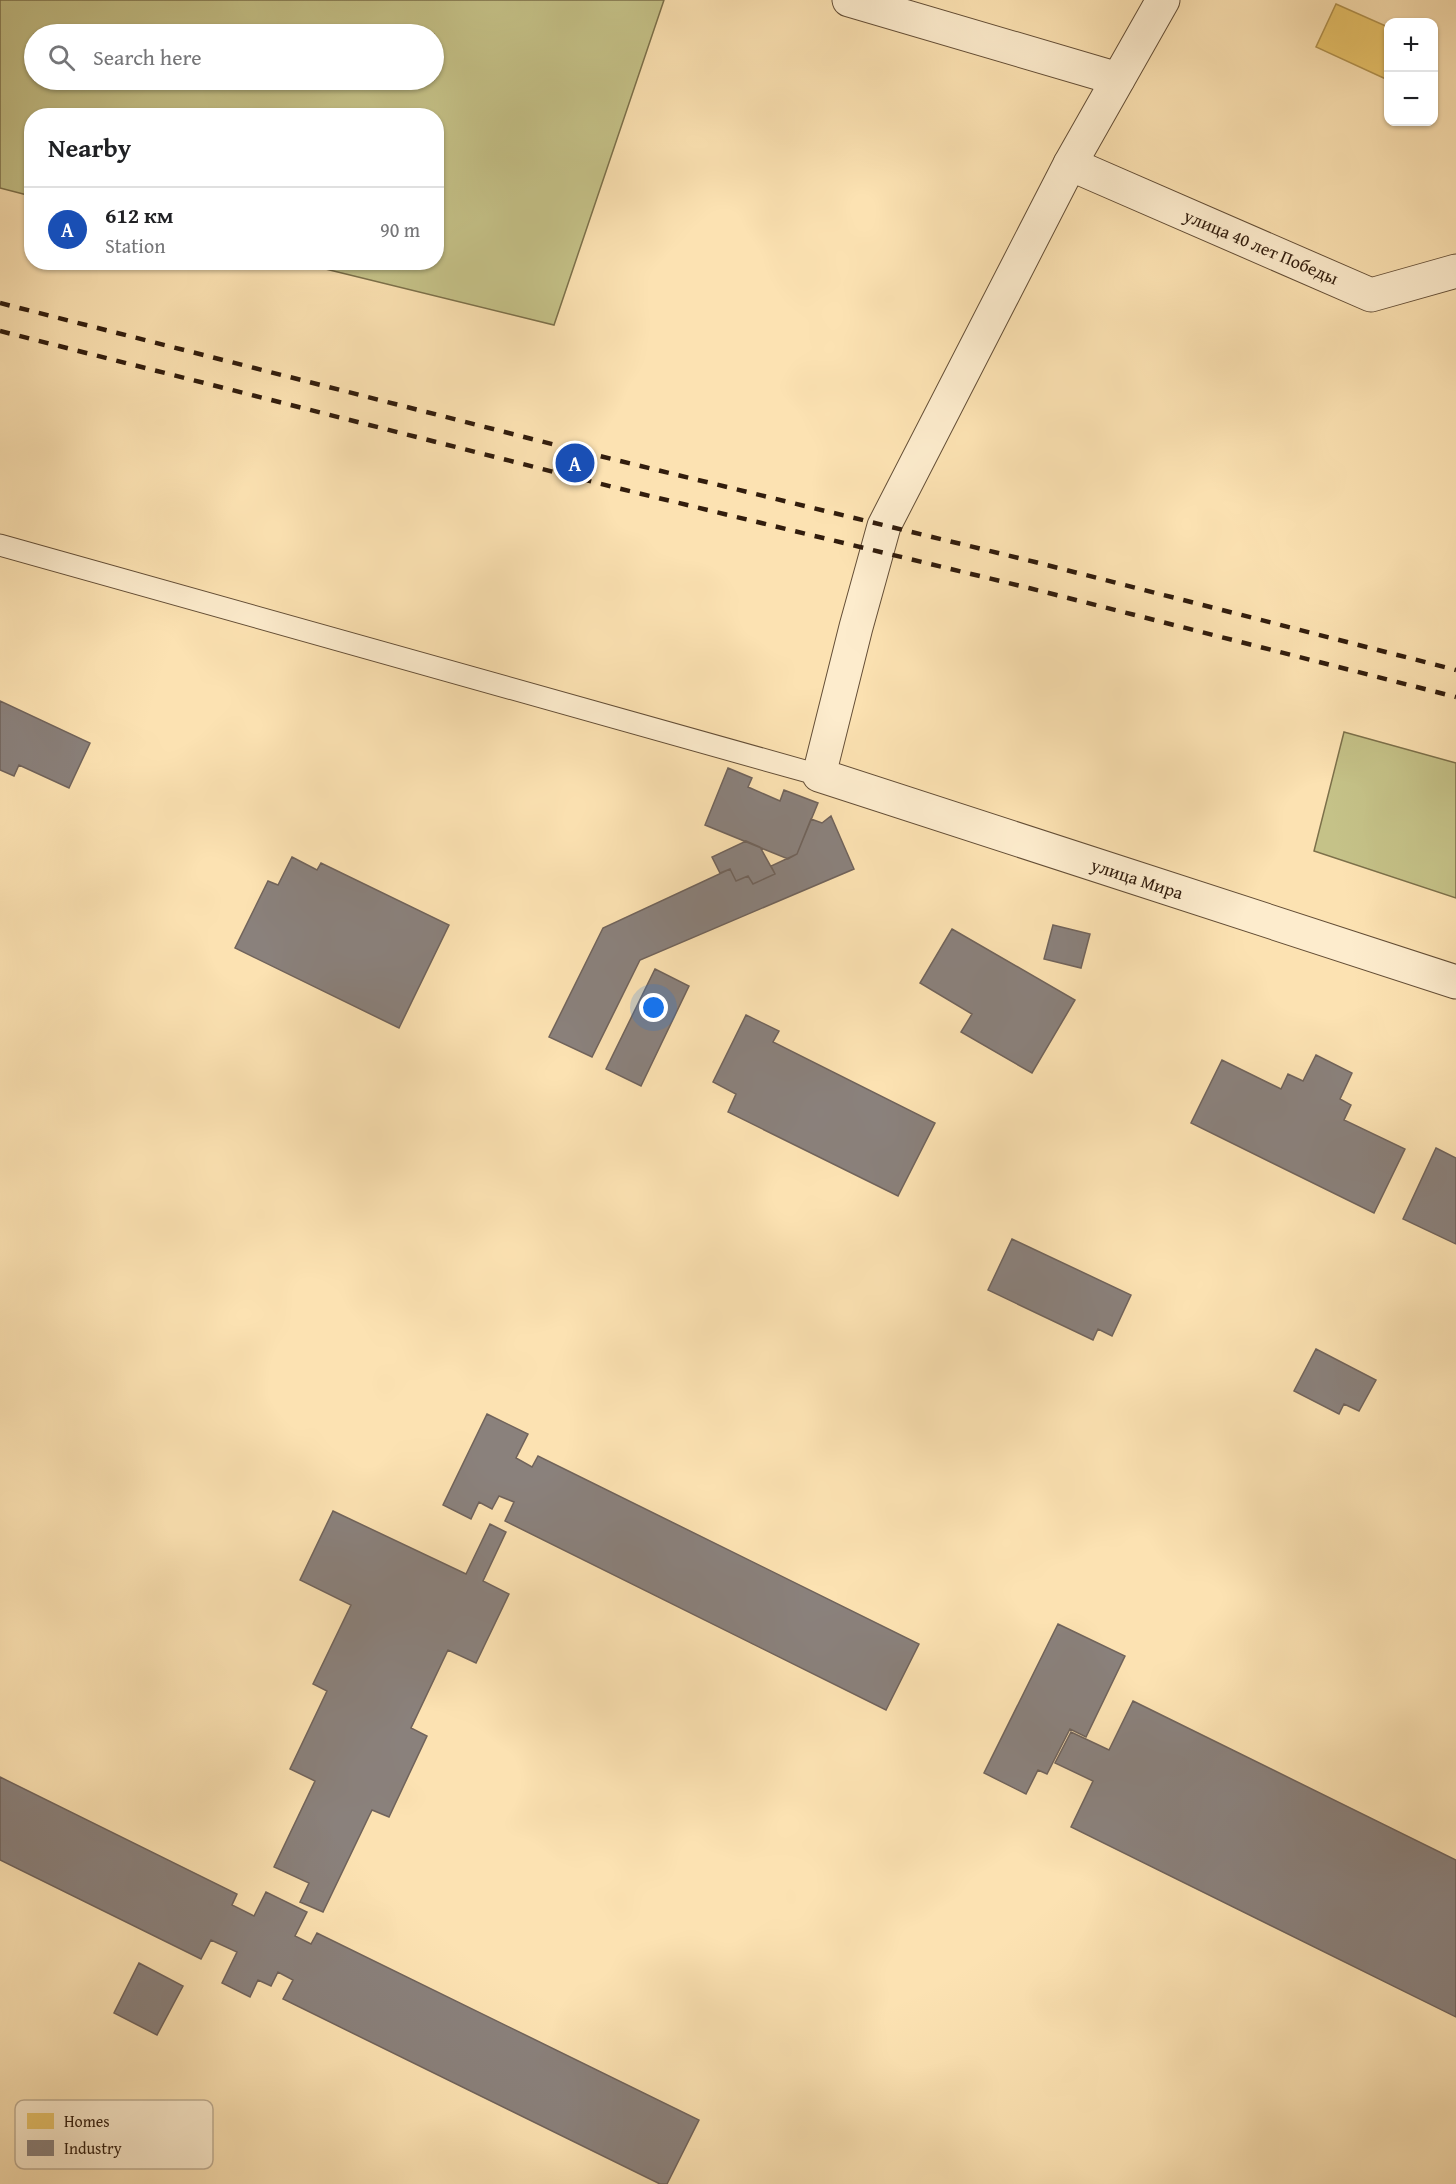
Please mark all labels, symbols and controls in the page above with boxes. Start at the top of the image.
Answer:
map controls [1384,18,1438,126]
button: + [1384,18,1438,72]
search box [24,24,444,90]
icon: search [45,41,78,74]
text: Search here [93,41,202,73]
button: − [1384,72,1438,126]
text: Nearby [48,128,131,167]
text: 612 км [105,199,173,231]
street label: улица 40 лет Победы [1179,201,1343,291]
text: A [61,215,74,244]
text: 90 m [380,215,420,244]
text: Station [105,231,165,260]
pin: A [556,440,594,486]
street label: улица Мира [1087,851,1187,906]
your location [639,993,668,1022]
legend [15,2100,213,2169]
text: Homes [64,2109,110,2133]
text: Industry [64,2136,122,2160]

